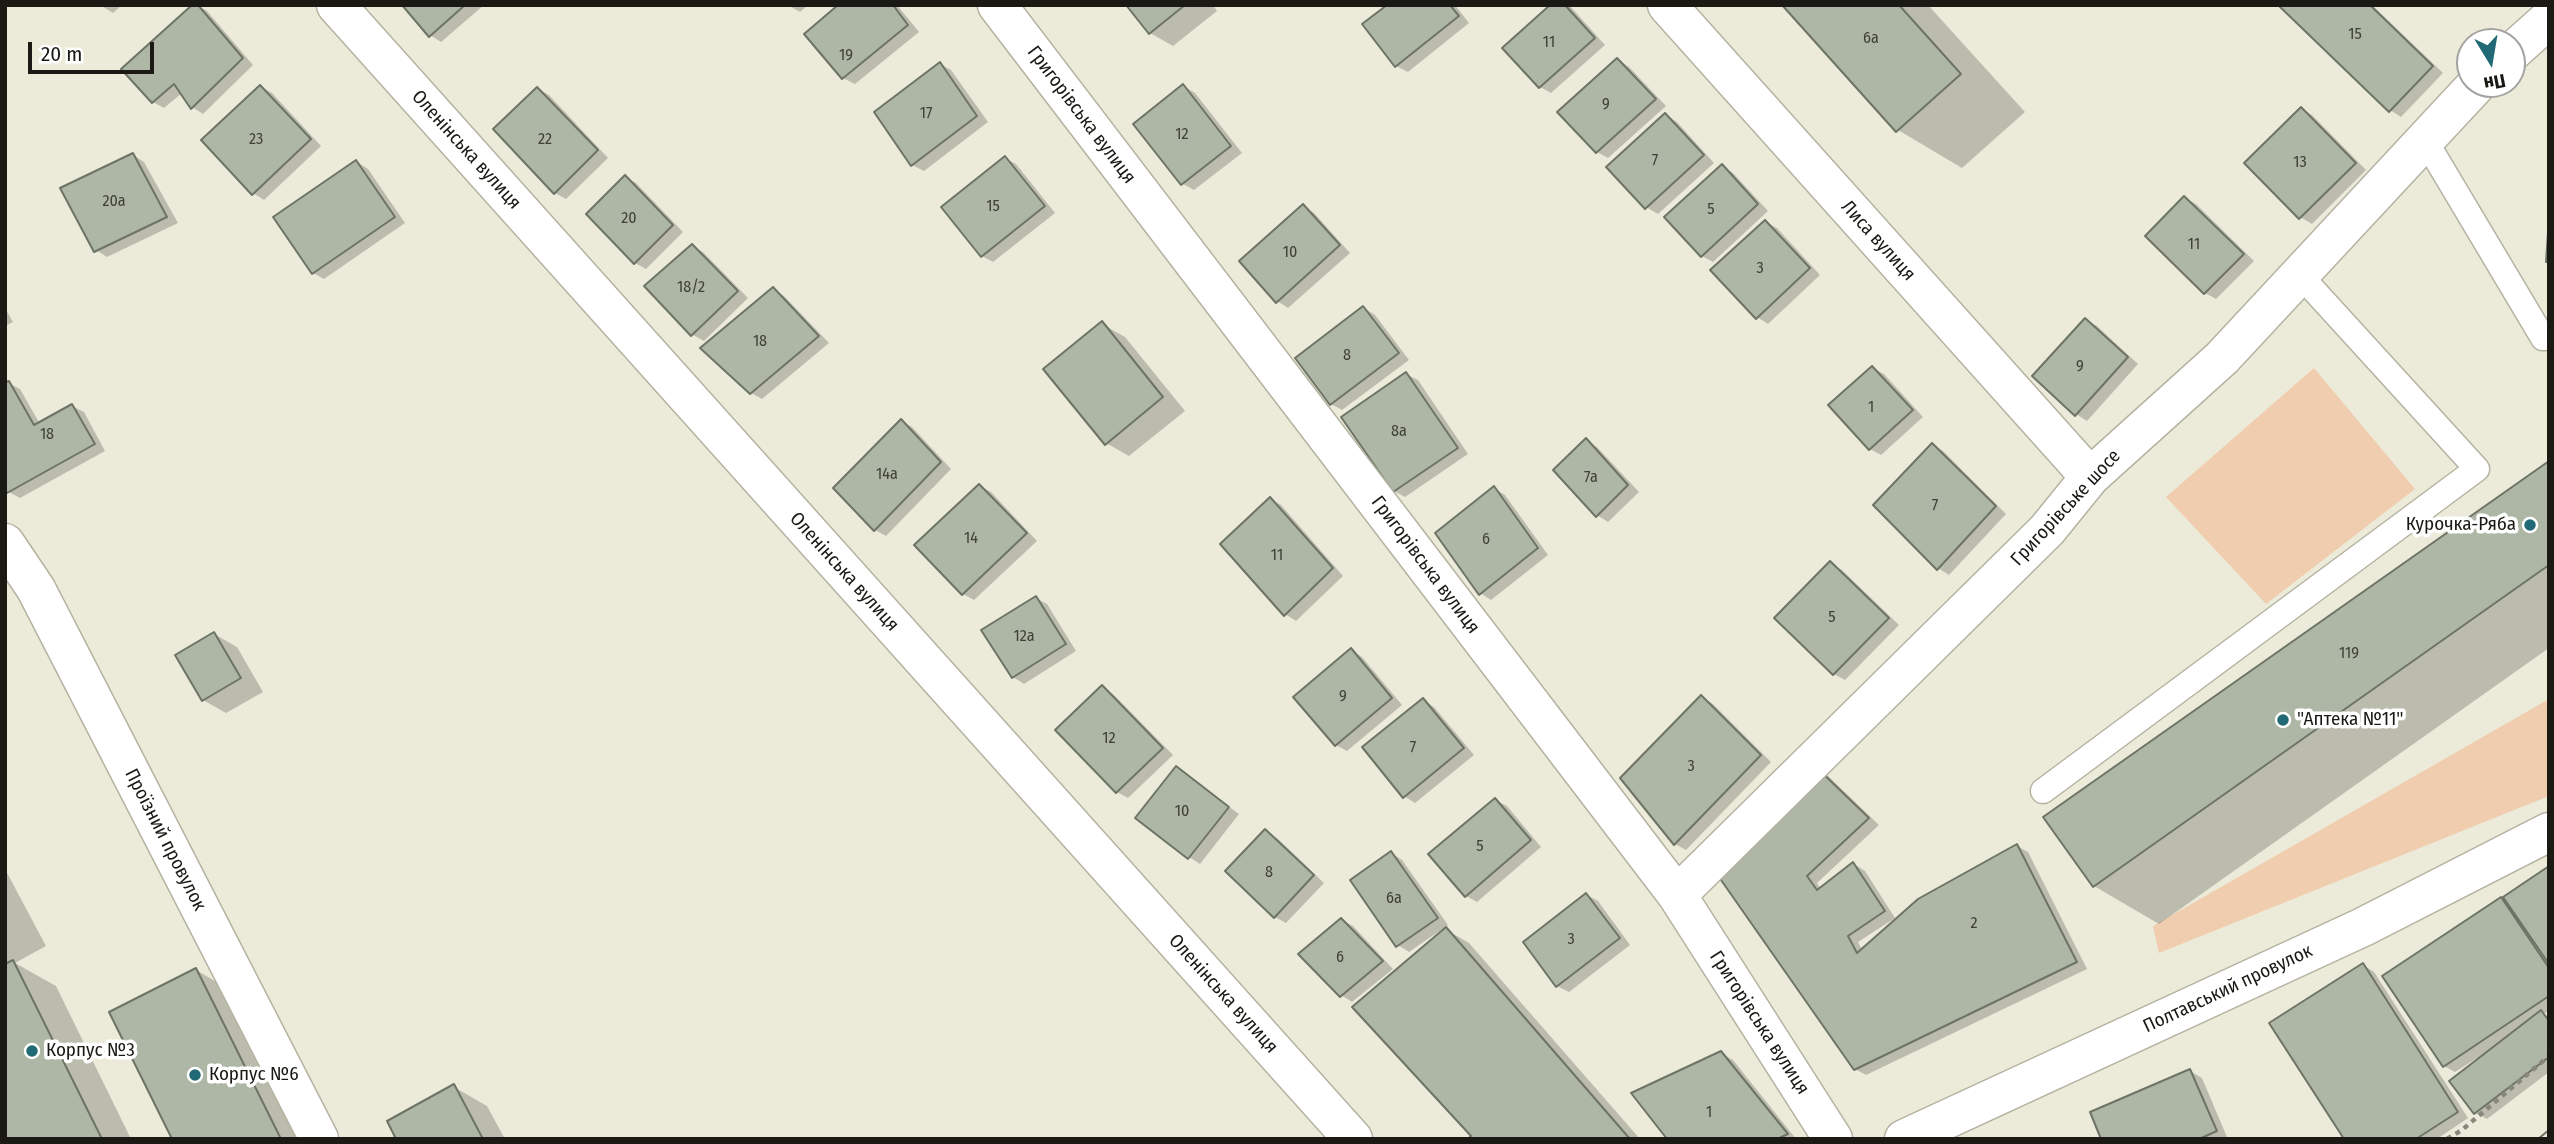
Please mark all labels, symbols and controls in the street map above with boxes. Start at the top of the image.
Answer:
house number: 15 [2348,25,2362,45]
scale bar [32,28,158,72]
north arrow [2456,28,2526,98]
house number: 6а [1863,29,1879,49]
house number: 11 [1543,33,1555,53]
text: 20 m [41,41,82,67]
street label: Григорівська вулиця [1022,42,1140,188]
house number: 19 [839,46,853,66]
text: Пн [2482,69,2507,95]
street label: Оленінська вулиця [407,86,525,214]
house number: 9 [1602,95,1610,115]
house number: 17 [920,104,932,124]
house number: 12 [1175,125,1189,145]
house number: 23 [249,130,263,150]
house number: 22 [538,130,552,150]
house number: 7 [1652,151,1658,171]
house number: 13 [2293,153,2307,173]
house number: 20а [102,192,126,212]
street label: Лиса вулиця [1836,196,1920,286]
house number: 15 [986,197,1000,217]
house number: 5 [1707,200,1715,220]
house number: 20 [621,209,637,229]
house number: 11 [2188,235,2200,255]
house number: 10 [1283,243,1297,263]
house number: 3 [1756,259,1764,279]
house number: 18/2 [677,278,705,298]
house number: 18 [753,332,767,352]
house number: 8 [1343,346,1351,366]
house number: 9 [2076,357,2084,377]
house number: 1 [1868,398,1874,418]
house number: 8а [1391,422,1407,442]
house number: 18 [40,425,54,445]
street label: Григорівське шосе [2006,445,2126,571]
house number: 14а [876,465,898,485]
house number: 7а [1584,468,1598,488]
street label: Григорівська вулиця [1366,492,1484,638]
house number: 7 [1932,496,1938,516]
street label: Оленінська вулиця [785,508,903,636]
place label: Курочка-Ряба [2406,514,2516,536]
marker: Курочка-Ряба [2522,517,2538,533]
house number: 14 [964,529,978,549]
house number: 6 [1482,530,1490,550]
house number: 11 [1271,546,1283,566]
house number: 5 [1828,608,1836,628]
house number: 12а [1013,627,1035,647]
house number: 119 [2339,644,2359,664]
house number: 9 [1339,687,1347,707]
place label: "Аптека №11" [2297,709,2404,731]
marker: "Аптека №11" [2275,712,2291,728]
house number: 12 [1102,729,1116,749]
house number: 7 [1410,738,1416,758]
house number: 3 [1687,757,1695,777]
street label: Проїзний провулок [119,765,211,915]
house number: 10 [1175,802,1189,822]
house number: 5 [1476,837,1484,857]
house number: 8 [1265,863,1273,883]
house number: 6а [1386,889,1402,909]
house number: 2 [1970,914,1978,934]
street label: Оленінська вулиця [1164,930,1282,1058]
house number: 3 [1567,930,1575,950]
street label: Полтавський провулок [2140,940,2316,1038]
street label: Григорівська вулиця [1704,947,1814,1099]
house number: 6 [1336,948,1344,968]
place label: Корпус №3 [46,1040,135,1062]
marker: Корпус №3 [24,1043,40,1059]
place label: Корпус №6 [209,1064,299,1086]
marker: Корпус №6 [187,1067,203,1083]
house number: 1 [1706,1103,1712,1123]

